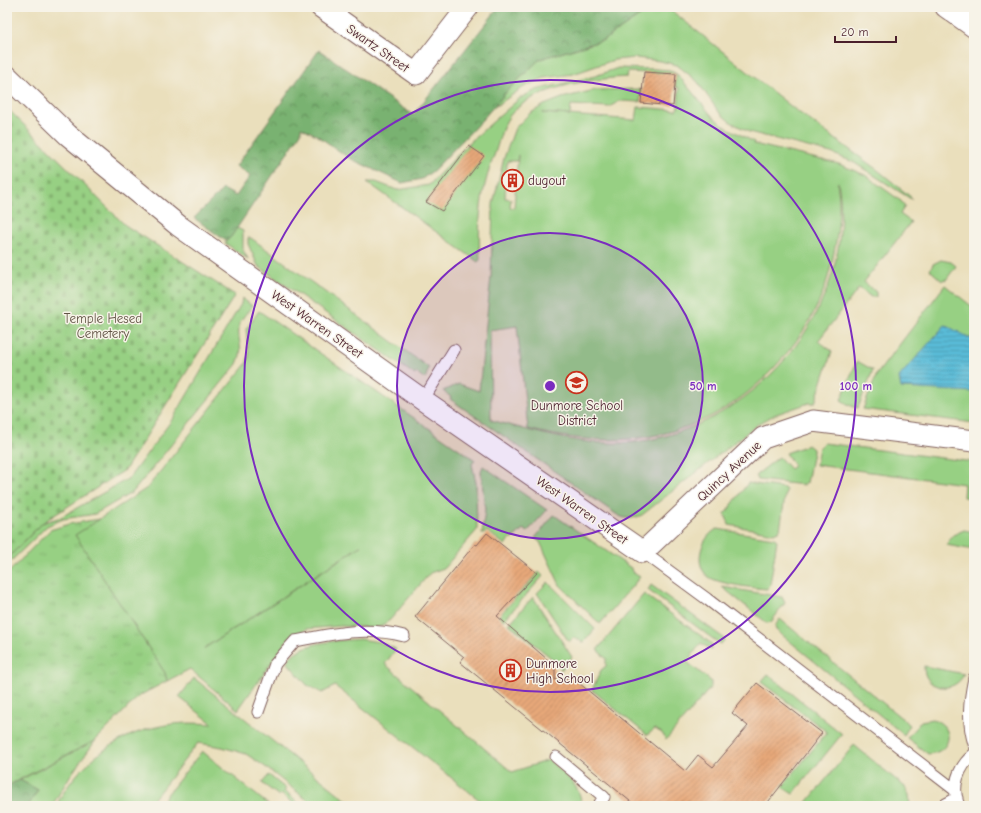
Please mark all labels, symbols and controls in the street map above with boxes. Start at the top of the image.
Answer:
scale bar [835,18,896,44]
street label: Swartz Street [344,21,413,76]
text: 20 m [841,25,869,39]
building icon: dugout [499,167,525,193]
place label: dugout [528,173,567,188]
street label: West Warren Street [268,287,367,362]
park label: Temple Hesed Cemetery [64,311,142,341]
school or university icon: Dunmore School District [564,370,590,396]
centre of rings [543,379,557,393]
text: 50 m [689,379,717,393]
text: 100 m [840,379,872,393]
place label: Dunmore School District [531,398,623,428]
street label: Quincy Avenue [694,437,764,504]
street label: West Warren Street [533,473,632,548]
place label: Dunmore High School [526,656,594,686]
building icon: Dunmore High School [498,657,524,683]

